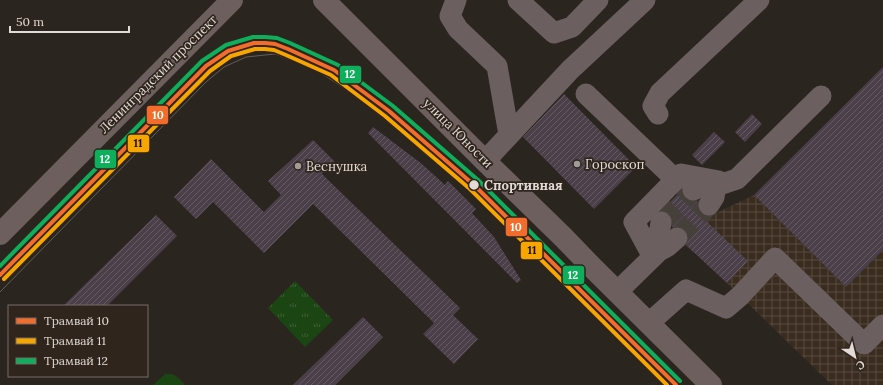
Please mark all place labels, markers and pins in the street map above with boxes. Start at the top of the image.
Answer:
place label: Гороскоп [585,156,645,173]
place label: Веснушка [306,158,368,175]
marker: Гороскоп [572,159,582,169]
marker: Веснушка [293,161,303,171]
place label: Спортивная [484,177,563,194]
marker: Спортивная [467,178,481,192]

